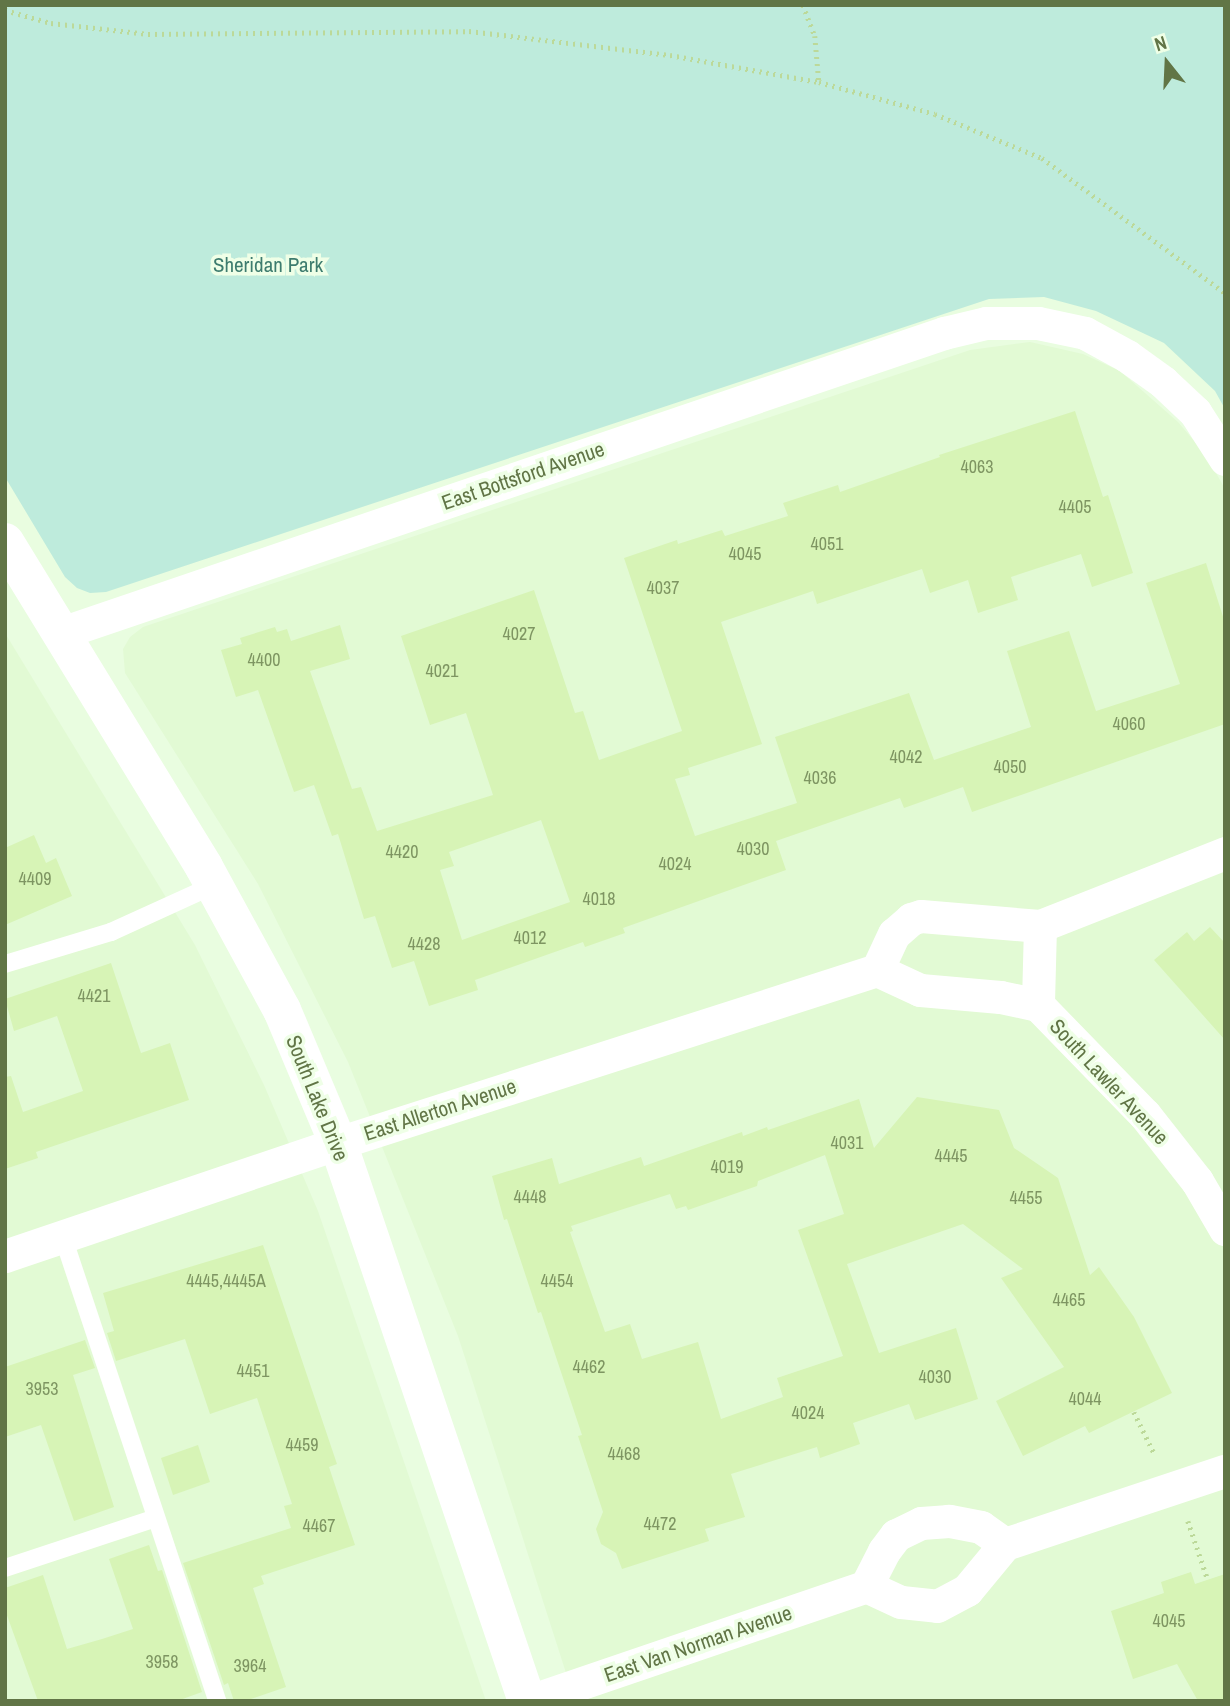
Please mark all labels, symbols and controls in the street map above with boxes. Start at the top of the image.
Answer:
north arrow [1132,28,1202,98]
text: N [1151,29,1170,57]
park label: Sheridan Park [213,252,323,278]
street label: East Bottsford Avenue [438,436,608,516]
house number: 4063 [961,456,993,478]
house number: 4405 [1059,496,1091,518]
house number: 4051 [811,533,843,555]
house number: 4045 [729,543,761,565]
house number: 4037 [647,577,679,599]
house number: 4027 [503,623,535,645]
house number: 4400 [248,649,280,671]
house number: 4021 [426,660,458,682]
house number: 4060 [1113,713,1145,735]
house number: 4042 [890,746,922,768]
house number: 4050 [994,756,1026,778]
house number: 4036 [804,767,836,789]
house number: 4030 [737,838,769,860]
house number: 4420 [386,841,418,863]
house number: 4024 [659,853,691,875]
house number: 4409 [19,868,51,890]
house number: 4018 [583,888,615,910]
house number: 4012 [514,927,546,949]
house number: 4428 [408,933,440,955]
house number: 4421 [78,985,110,1007]
street label: South Lawler Avenue [1044,1014,1174,1150]
street label: South Lake Drive [280,1032,354,1164]
street label: East Allerton Avenue [360,1073,520,1147]
house number: 4031 [831,1132,863,1154]
house number: 4445 [935,1145,967,1167]
house number: 4019 [711,1156,743,1178]
house number: 4448 [514,1186,546,1208]
house number: 4455 [1010,1187,1042,1209]
house number: 4445,4445A [186,1270,266,1292]
house number: 4454 [541,1270,573,1292]
house number: 4465 [1053,1289,1085,1311]
house number: 4462 [573,1356,605,1378]
house number: 4451 [237,1360,269,1382]
house number: 4030 [919,1366,951,1388]
house number: 3953 [26,1378,58,1400]
house number: 4044 [1069,1388,1101,1410]
house number: 4024 [792,1402,824,1424]
house number: 4459 [286,1434,318,1456]
house number: 4468 [608,1443,640,1465]
house number: 4472 [644,1513,676,1535]
house number: 4467 [303,1515,335,1537]
street label: East Van Norman Avenue [601,1600,795,1688]
house number: 4045 [1153,1610,1185,1632]
house number: 3958 [146,1651,178,1673]
house number: 3964 [234,1655,266,1677]

